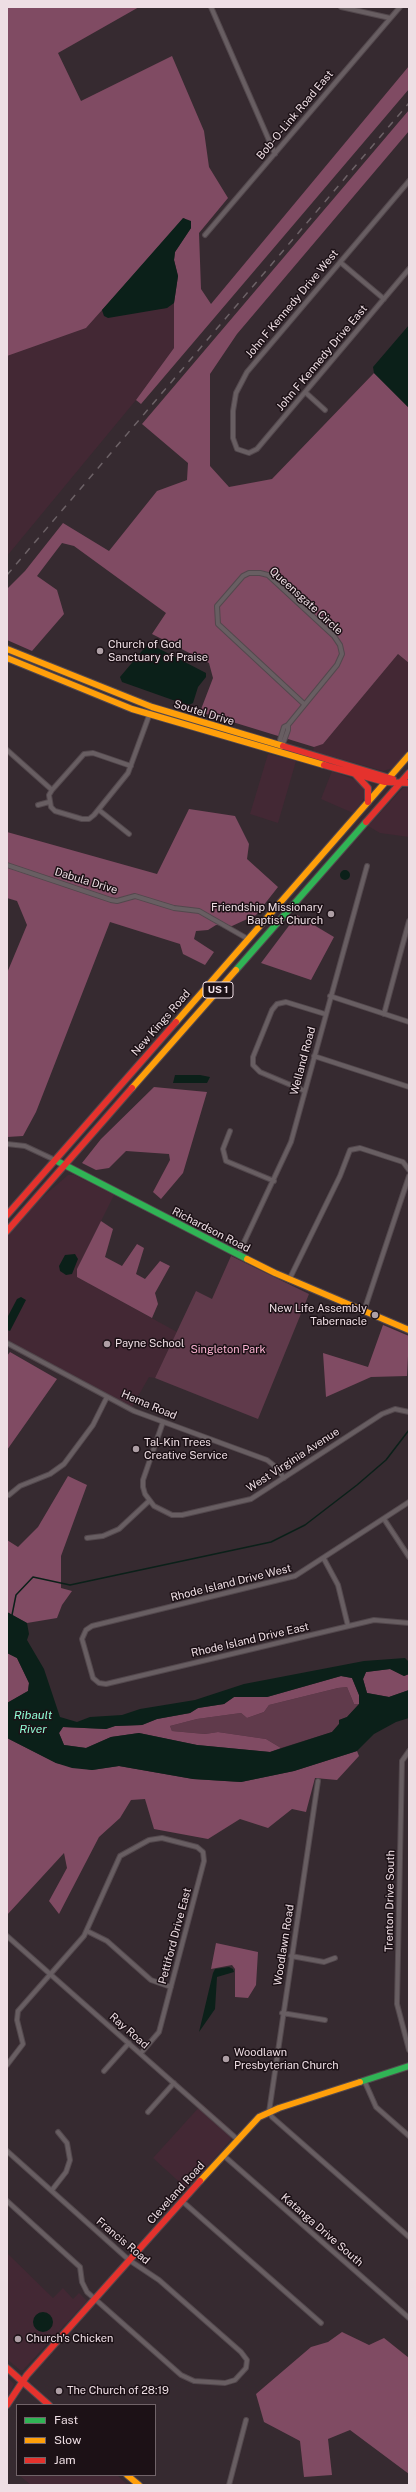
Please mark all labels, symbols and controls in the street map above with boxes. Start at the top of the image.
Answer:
street label: Bob-O-Link Road East [254,68,336,162]
street label: John F Kennedy Drive West [243,247,341,361]
street label: John F Kennedy Drive East [274,302,370,414]
street label: Queensgate Circle [267,565,345,637]
place label: Church of God Sanctuary of Praise [108,638,208,664]
marker: Church of God Sanctuary of Praise [95,646,105,656]
street label: Soutel Drive [172,698,236,728]
street label: Dabula Drive [53,865,119,897]
place label: Friendship Missionary Baptist Church [211,901,323,927]
marker: Friendship Missionary Baptist Church [326,909,336,919]
road number: US 1 [203,982,233,998]
street label: New Kings Road [129,987,193,1059]
street label: Welland Road [288,1025,318,1097]
street label: Richardson Road [170,1205,252,1255]
place label: New Life Assembly Tabernacle [269,1302,367,1328]
marker: New Life Assembly Tabernacle [370,1310,380,1320]
place label: Payne School [115,1337,184,1351]
marker: Payne School [102,1339,112,1349]
park label: Singleton Park [190,1343,266,1357]
street label: Hema Road [119,1387,179,1423]
street label: West Virginia Avenue [244,1425,342,1495]
place label: Tal-Kin Trees Creative Service [144,1436,228,1462]
marker: Tal-Kin Trees Creative Service [131,1444,141,1454]
street label: Rhode Island Drive West [169,1562,293,1604]
street label: Rhode Island Drive East [190,1620,310,1660]
water label: Ribault River [14,1708,52,1736]
street label: Trenton Drive South [383,1850,397,1952]
street label: Pettiford Drive East [156,1886,194,1986]
street label: Woodlawn Road [271,1904,297,1986]
street label: Ray Road [107,2010,151,2052]
place label: Woodlawn Presbyterian Church [234,2046,339,2072]
marker: Woodlawn Presbyterian Church [221,2054,231,2064]
street label: Cleveland Road [145,2159,207,2227]
street label: Katanga Drive South [278,2191,366,2269]
street label: Francis Road [93,2215,153,2267]
place label: Church's Chicken [26,2332,113,2346]
marker: Church's Chicken [13,2334,23,2344]
place label: The Church of 28:19 [67,2384,169,2398]
marker: The Church of 28:19 [54,2386,64,2396]
legend [16,2404,156,2476]
text: Fast [54,2413,78,2427]
text: Slow [54,2433,81,2447]
text: Jam [54,2453,76,2467]

